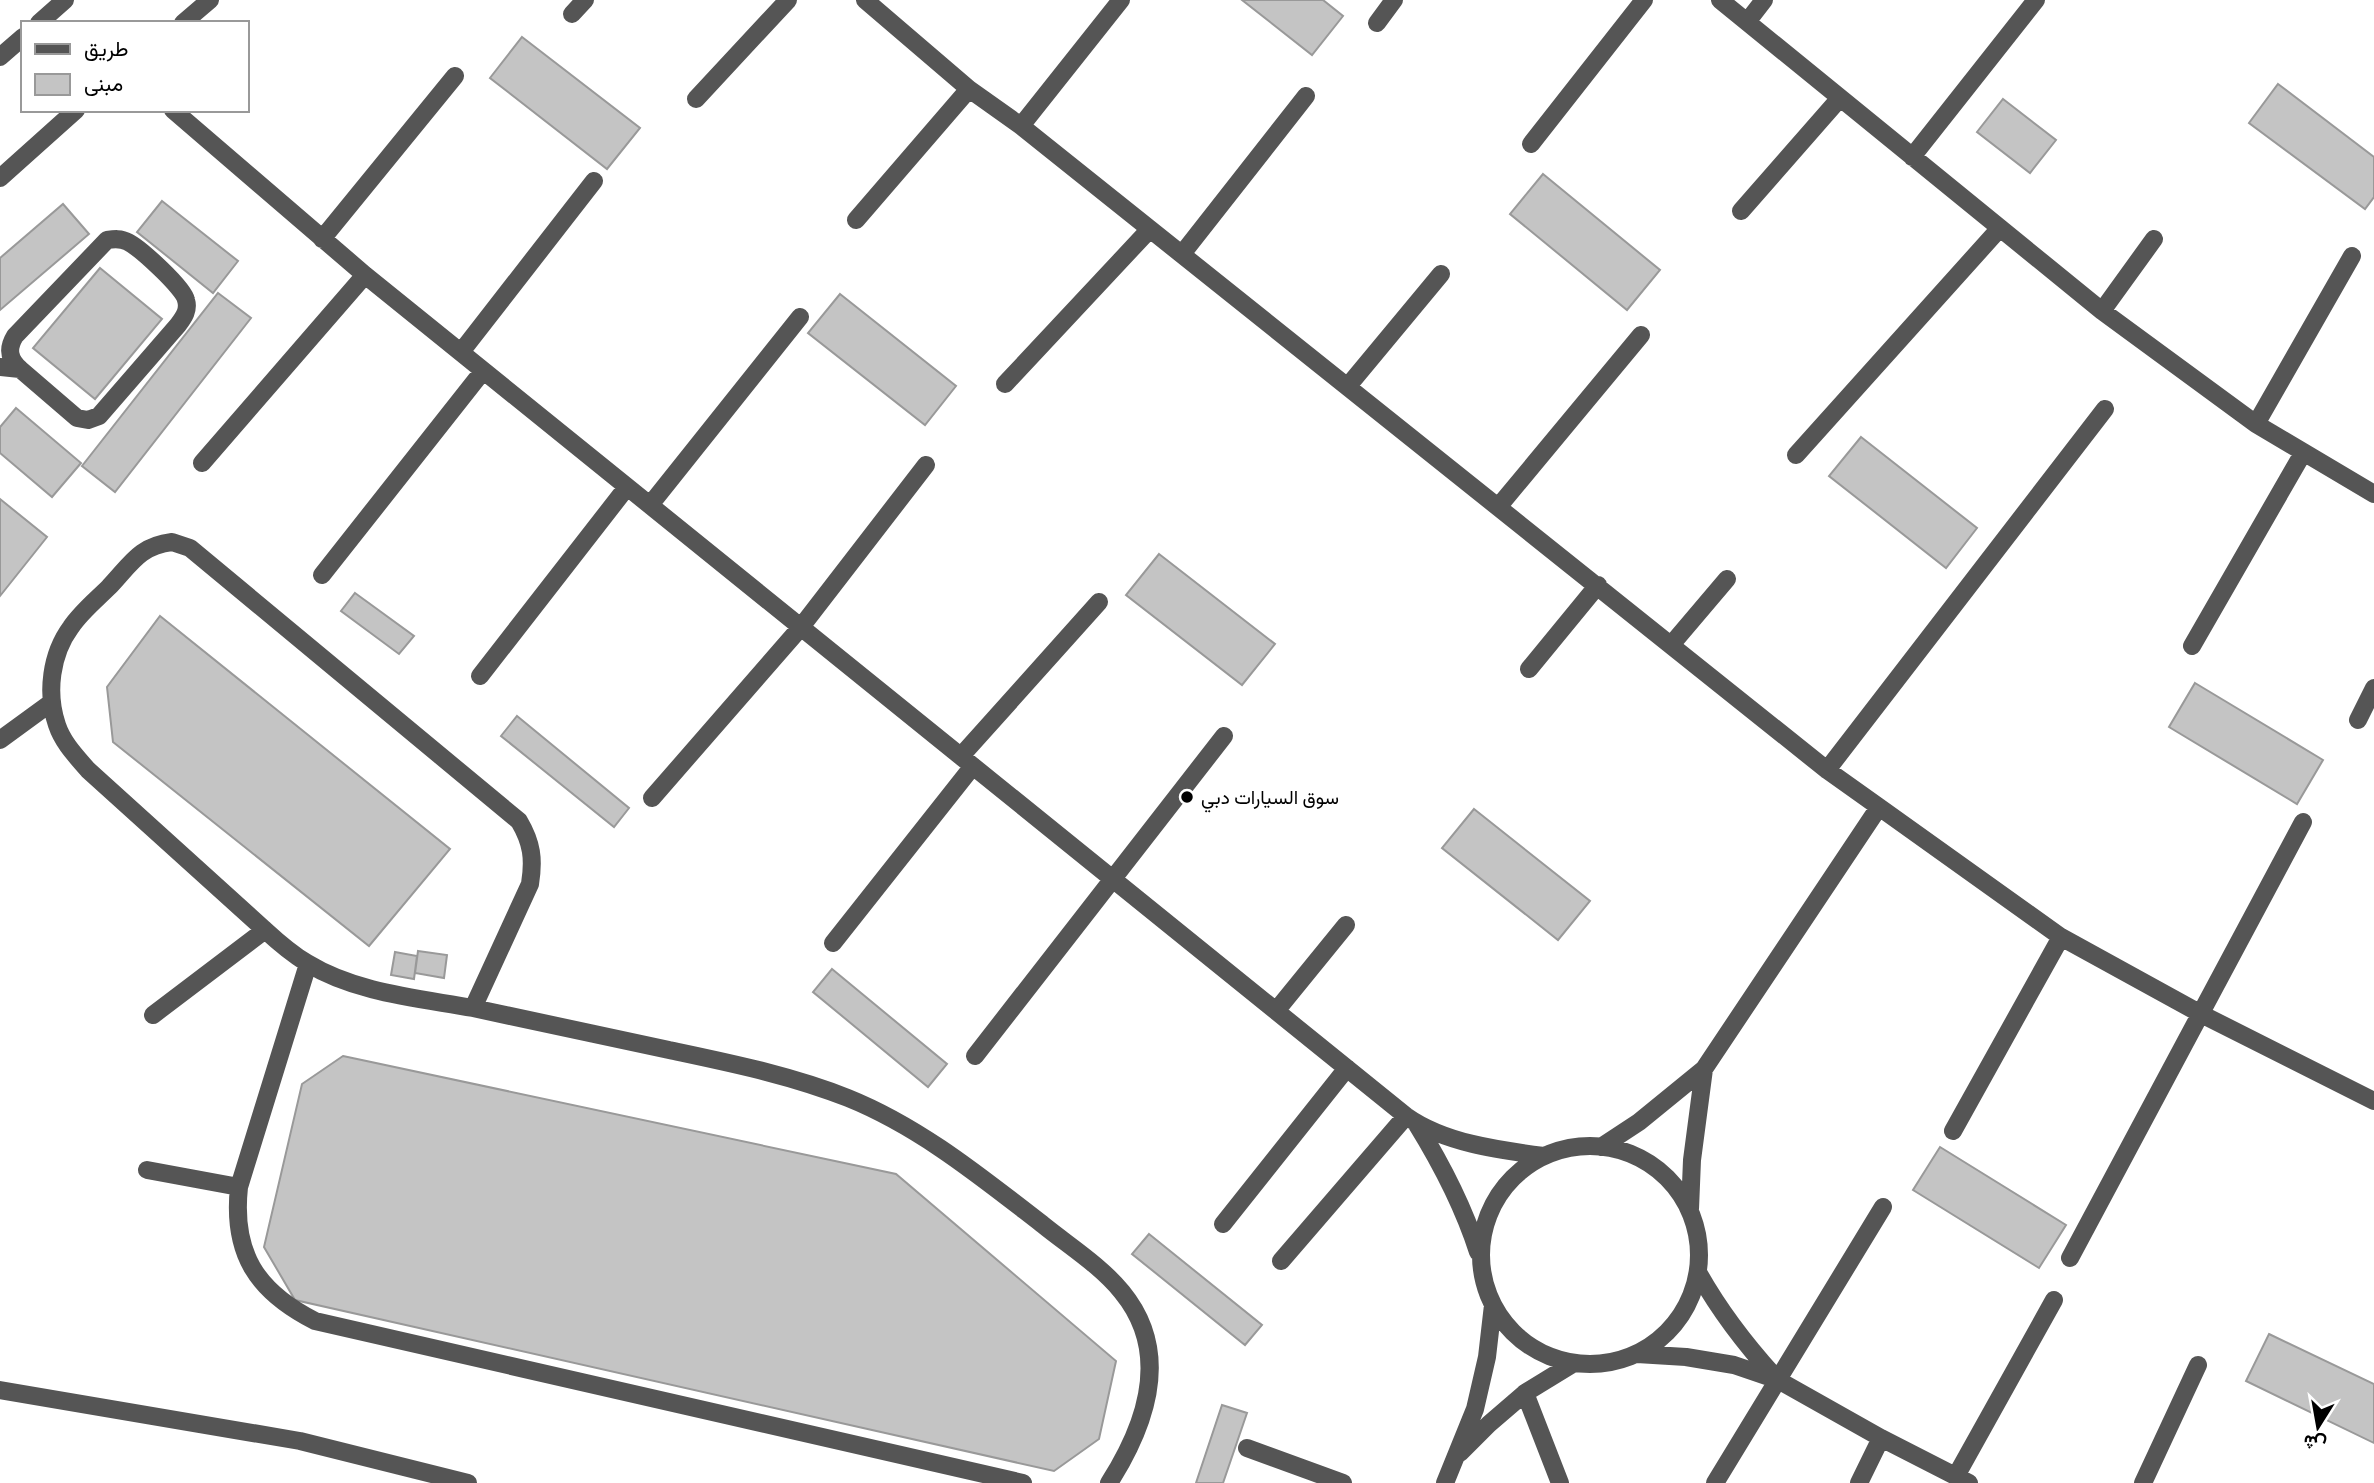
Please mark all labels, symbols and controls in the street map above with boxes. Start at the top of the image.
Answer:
legend [21,21,248,112]
text: طريق [84,36,129,62]
text: مبنى [84,71,123,96]
place label: سوق السيارات دبي [1201,786,1339,813]
marker: سوق السيارات دبي [1179,789,1195,805]
north arrow [2283,1392,2353,1462]
text: ش [2301,1430,2328,1457]

